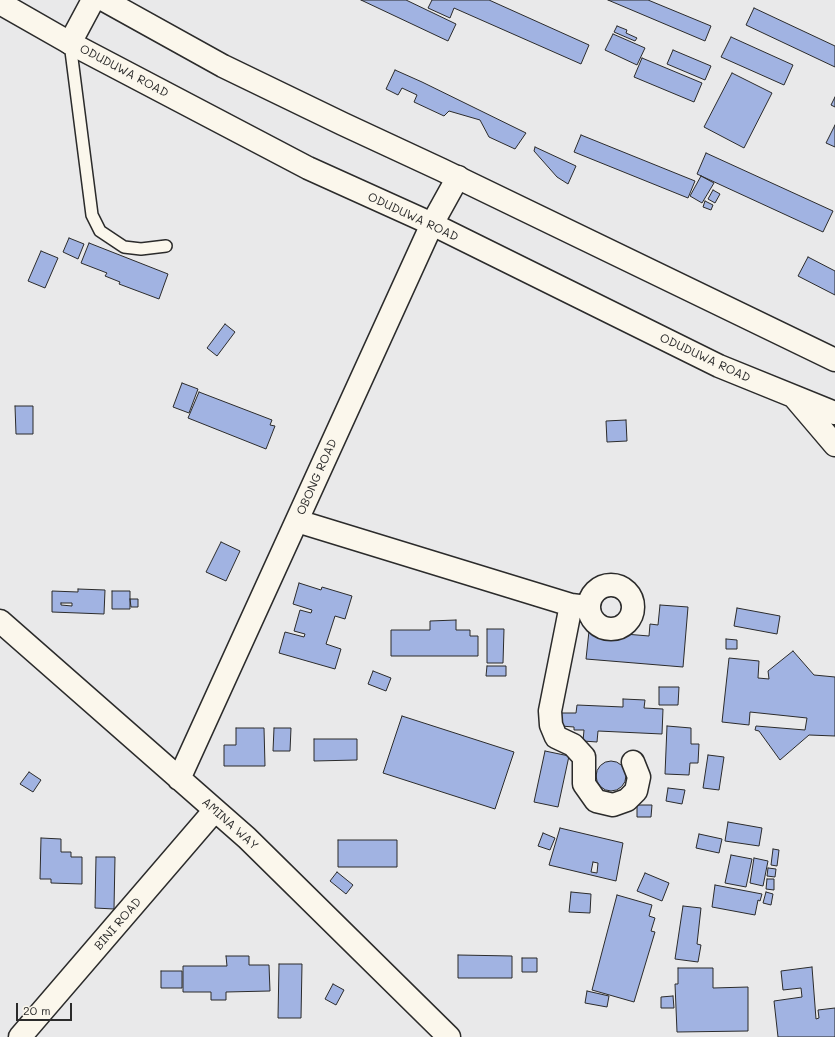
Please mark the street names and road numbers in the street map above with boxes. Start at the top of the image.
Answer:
street label: ODUDUWA ROAD [77,42,171,100]
street label: ODUDUWA ROAD [365,190,461,244]
street label: ODUDUWA ROAD [657,331,753,385]
street label: OBONG ROAD [294,437,340,517]
street label: AMINA WAY [199,795,261,853]
street label: BINI ROAD [91,895,145,953]

